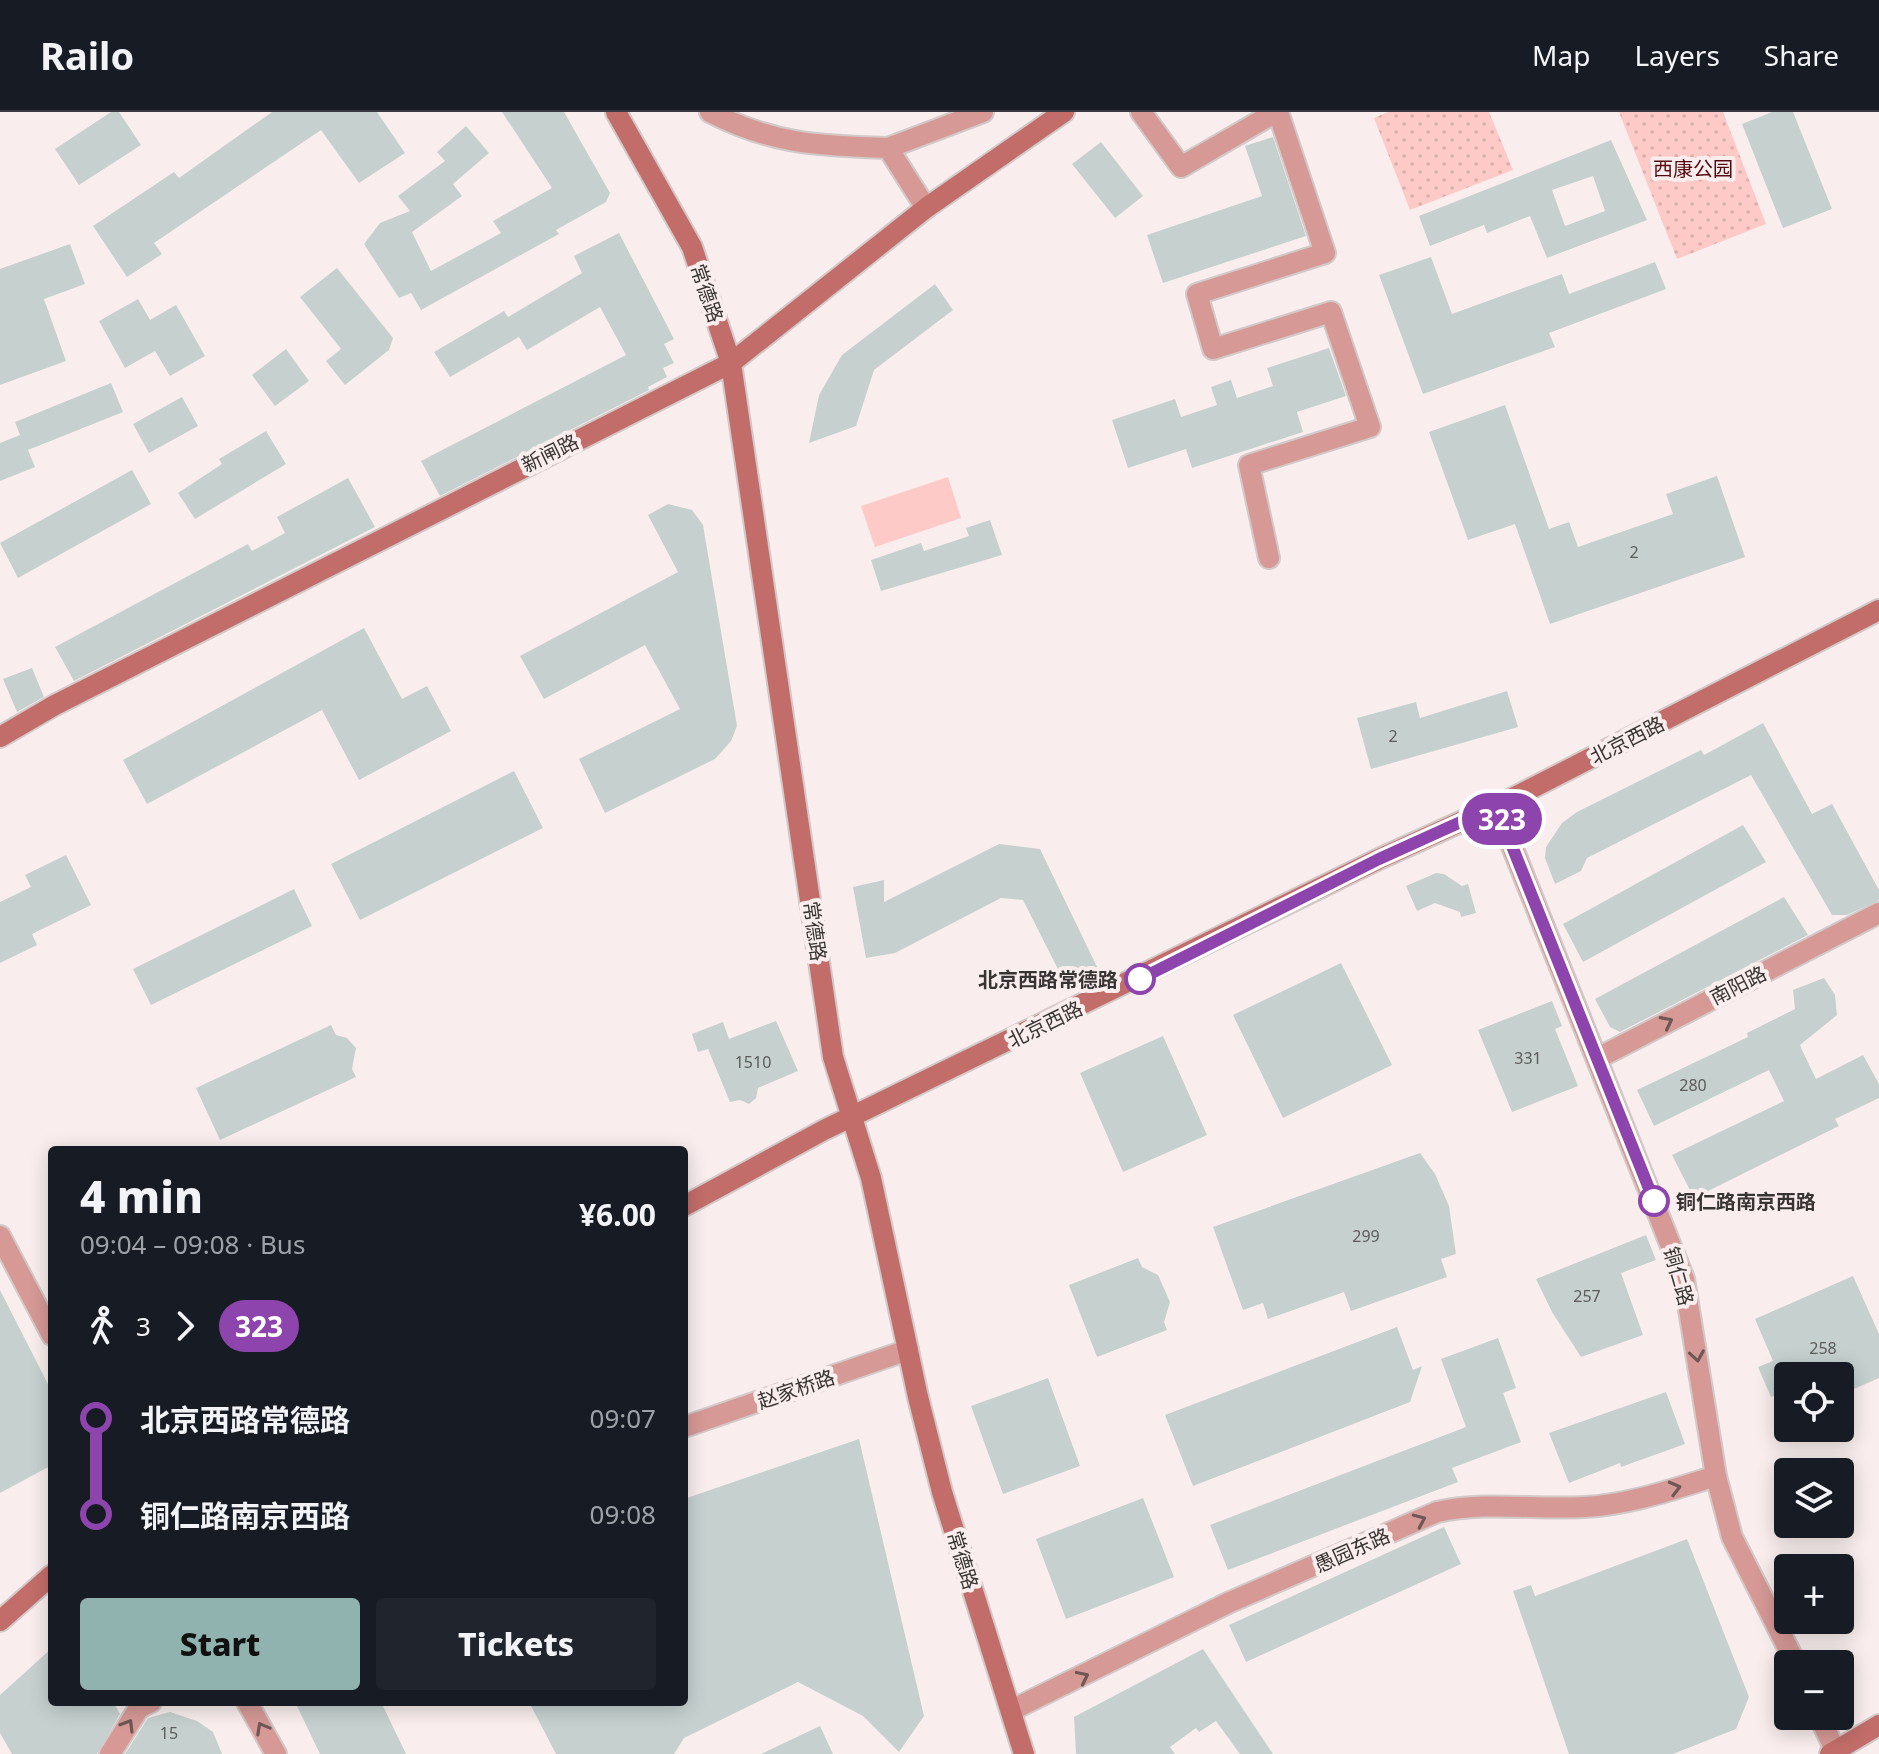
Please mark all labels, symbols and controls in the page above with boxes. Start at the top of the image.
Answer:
text: Railo [40,29,134,81]
text: Map [1532,36,1590,74]
text: Layers [1634,36,1720,74]
text: Share [1764,36,1839,74]
park label: 西康公园 [1653,155,1733,182]
street label: 常德路 [684,260,730,326]
street label: 新闸路 [517,428,583,478]
house number: 2 [1629,541,1639,563]
street label: 北京西路 [1585,710,1669,770]
house number: 2 [1388,725,1398,747]
line badge: 323 [1456,793,1548,845]
text: 323 [1478,800,1526,838]
street label: 常德路 [797,899,833,963]
street label: 南阳路 [1705,959,1771,1011]
marker: 北京西路常德路 [1125,964,1155,994]
place label: 北京西路常德路 [978,966,1118,993]
street label: 北京西路 [1003,994,1087,1054]
one-way arrow [1659,1016,1674,1031]
house number: 331 [1514,1047,1542,1069]
house number: 1510 [735,1051,771,1073]
house number: 280 [1679,1074,1707,1096]
text: 4 min [80,1166,203,1226]
marker: 铜仁路南京西路 [1639,1186,1669,1216]
place label: 铜仁路南京西路 [1676,1188,1816,1215]
text: ¥6.00 [579,1194,656,1235]
house number: 299 [1352,1225,1380,1247]
text: 09:04 – 09:08 · Bus [80,1226,305,1262]
street label: 铜仁路 [1658,1243,1700,1309]
house number: 257 [1573,1285,1601,1307]
icon: walk [80,1304,124,1348]
icon: forward [163,1304,207,1348]
text: 323 [235,1307,283,1345]
text: 3 [136,1308,151,1344]
house number: 258 [1809,1337,1837,1359]
one-way arrow [1688,1349,1705,1363]
map controls [1774,1362,1854,1730]
button: locate [1774,1362,1854,1442]
street label: 赵家桥路 [754,1363,838,1415]
text: 北京西路常德路 [140,1399,350,1440]
text: 09:07 [590,1400,656,1436]
button: layers [1774,1458,1854,1538]
one-way arrow [1668,1481,1682,1497]
text: 铜仁路南京西路 [140,1495,350,1536]
text: 09:08 [590,1496,656,1532]
one-way arrow [1412,1514,1426,1530]
street label: 愚园东路 [1310,1521,1394,1579]
street label: 常德路 [941,1527,985,1593]
button: + [1774,1554,1854,1634]
button: Start [80,1598,360,1690]
button: Tickets [376,1598,656,1690]
button: − [1774,1650,1854,1730]
one-way arrow [1074,1671,1089,1687]
one-way arrow [118,1719,134,1734]
house number: 15 [160,1722,178,1744]
one-way arrow [256,1722,272,1737]

